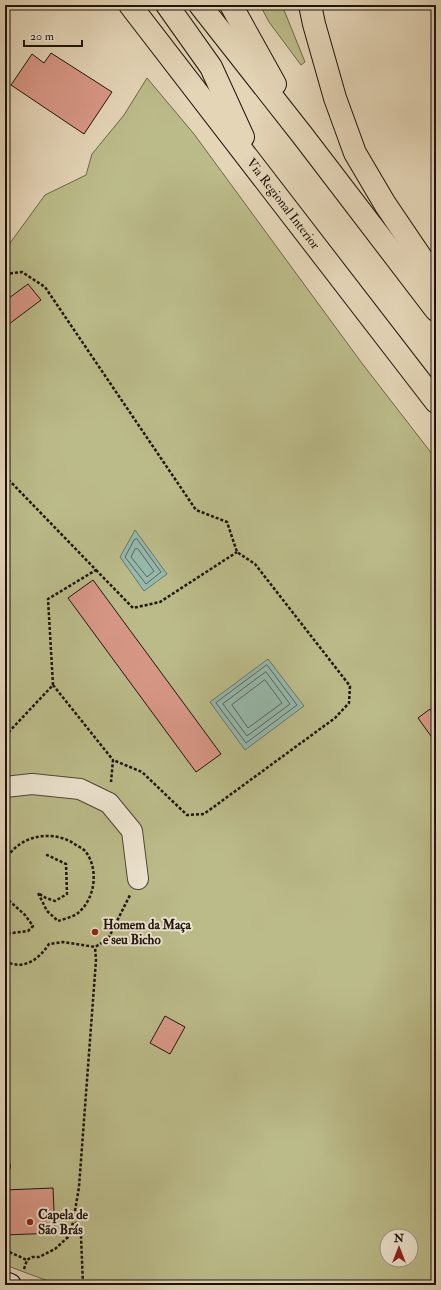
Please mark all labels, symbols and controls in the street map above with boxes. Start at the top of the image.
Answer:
scale bar [24,22,82,48]
text: 20 m [30,29,55,44]
street label: Via Regional Interior [243,155,323,253]
place label: Homem da Maça e seu Bicho [103,917,192,948]
marker: Homem da Maça e seu Bicho [90,927,100,937]
place label: Capela de São Brás [38,1207,89,1238]
marker: Capela de São Brás [25,1217,35,1227]
north arrow [379,1228,419,1268]
text: N [393,1232,405,1245]

